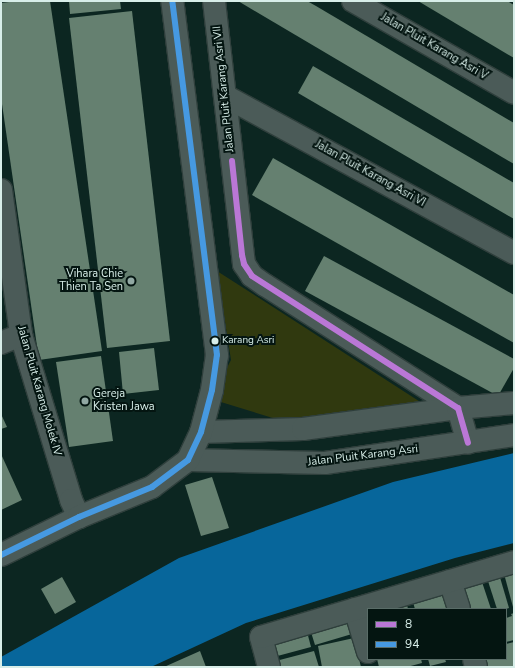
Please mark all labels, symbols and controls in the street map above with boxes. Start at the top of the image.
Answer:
street label: Jalan Pluit Karang Asri V [378,11,490,83]
street label: Jalan Pluit Karang Asri VII [211,25,237,153]
street label: Jalan Pluit Karang Asri VI [313,138,427,210]
place label: Vihara Chie Thien Ta Sen [59,268,123,294]
marker: Vihara Chie Thien Ta Sen [126,276,136,286]
street label: Jalan Pluit Karang Molek IV [14,325,64,457]
place label: Karang Asri [222,335,274,347]
marker: Karang Asri [210,336,220,346]
place label: Gereja Kristen Jawa [93,388,155,414]
marker: Gereja Kristen Jawa [80,396,90,406]
street label: Jalan Pluit Karang Asri [307,443,419,469]
legend [367,608,507,660]
text: 8 [405,616,412,632]
text: 94 [405,636,419,652]

